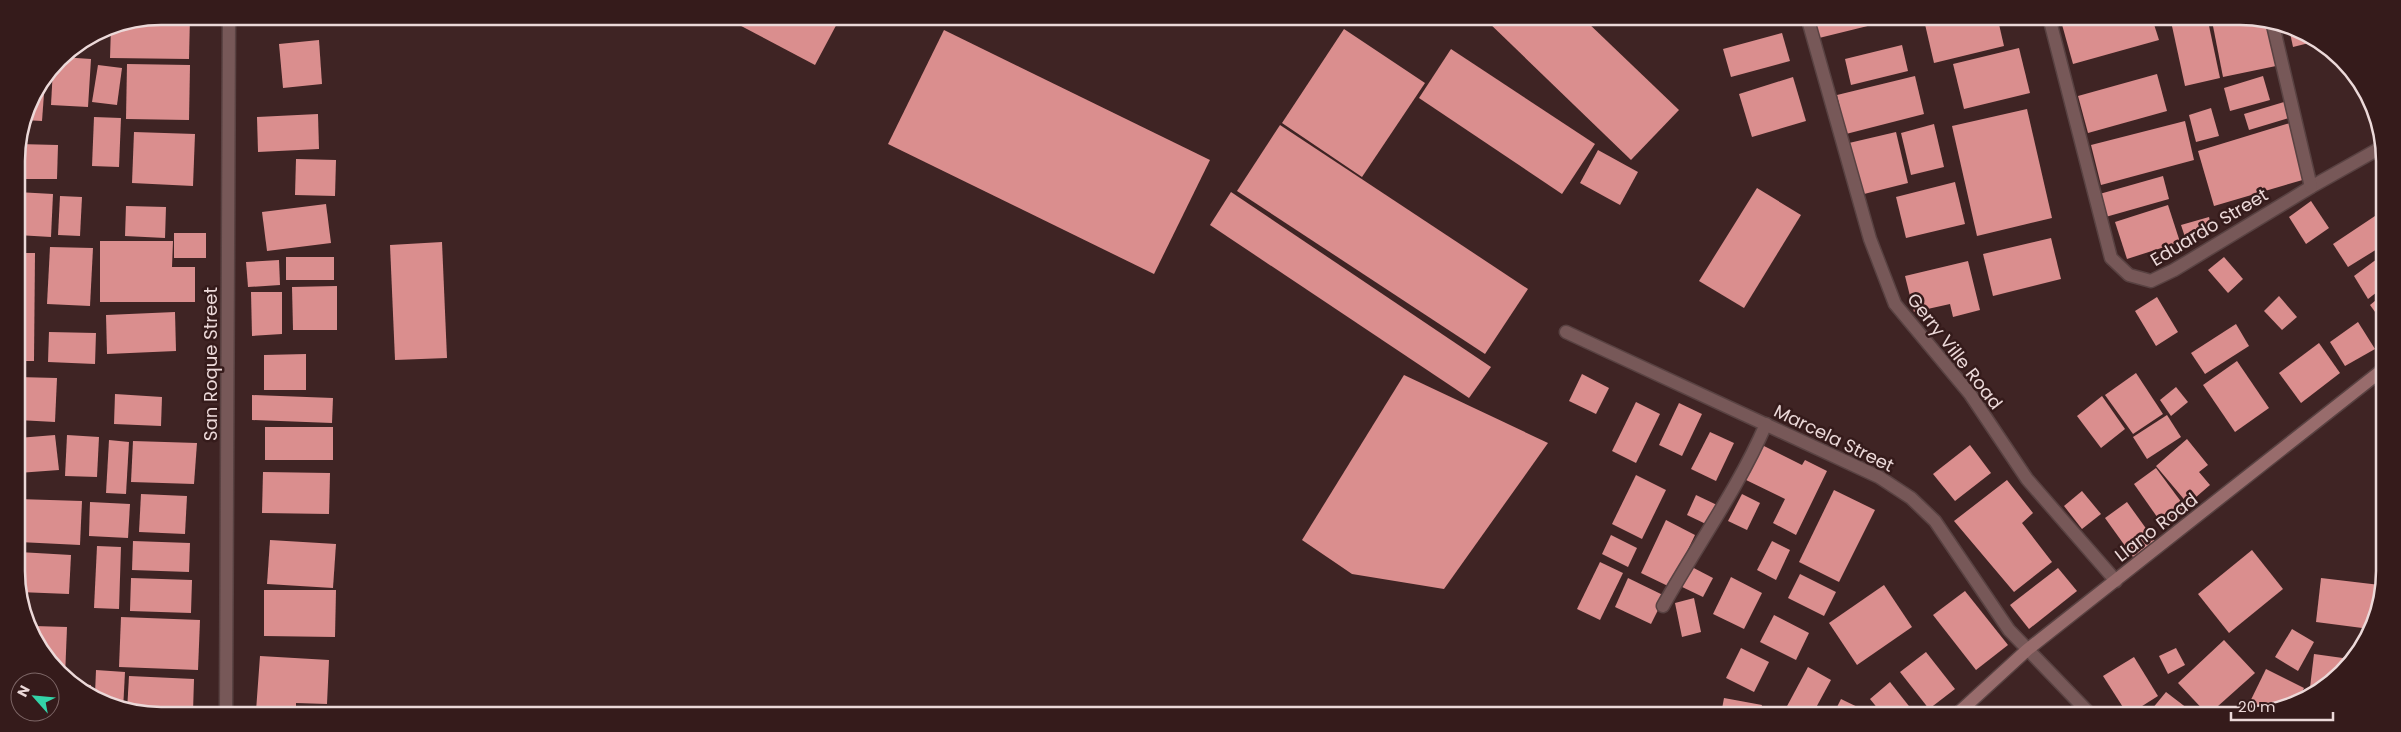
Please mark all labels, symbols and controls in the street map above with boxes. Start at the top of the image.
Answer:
street label: Eduardo Street [2146,182,2272,272]
street label: San Roque Street [198,287,223,441]
street label: Gerry Ville Road [1902,287,2008,415]
street label: Marcela Street [1770,398,1898,478]
street label: Llano Road [2109,487,2203,567]
north arrow [10,672,60,722]
text: N [12,682,35,700]
scale bar [2231,690,2334,722]
text: 20 m [2238,696,2276,717]

